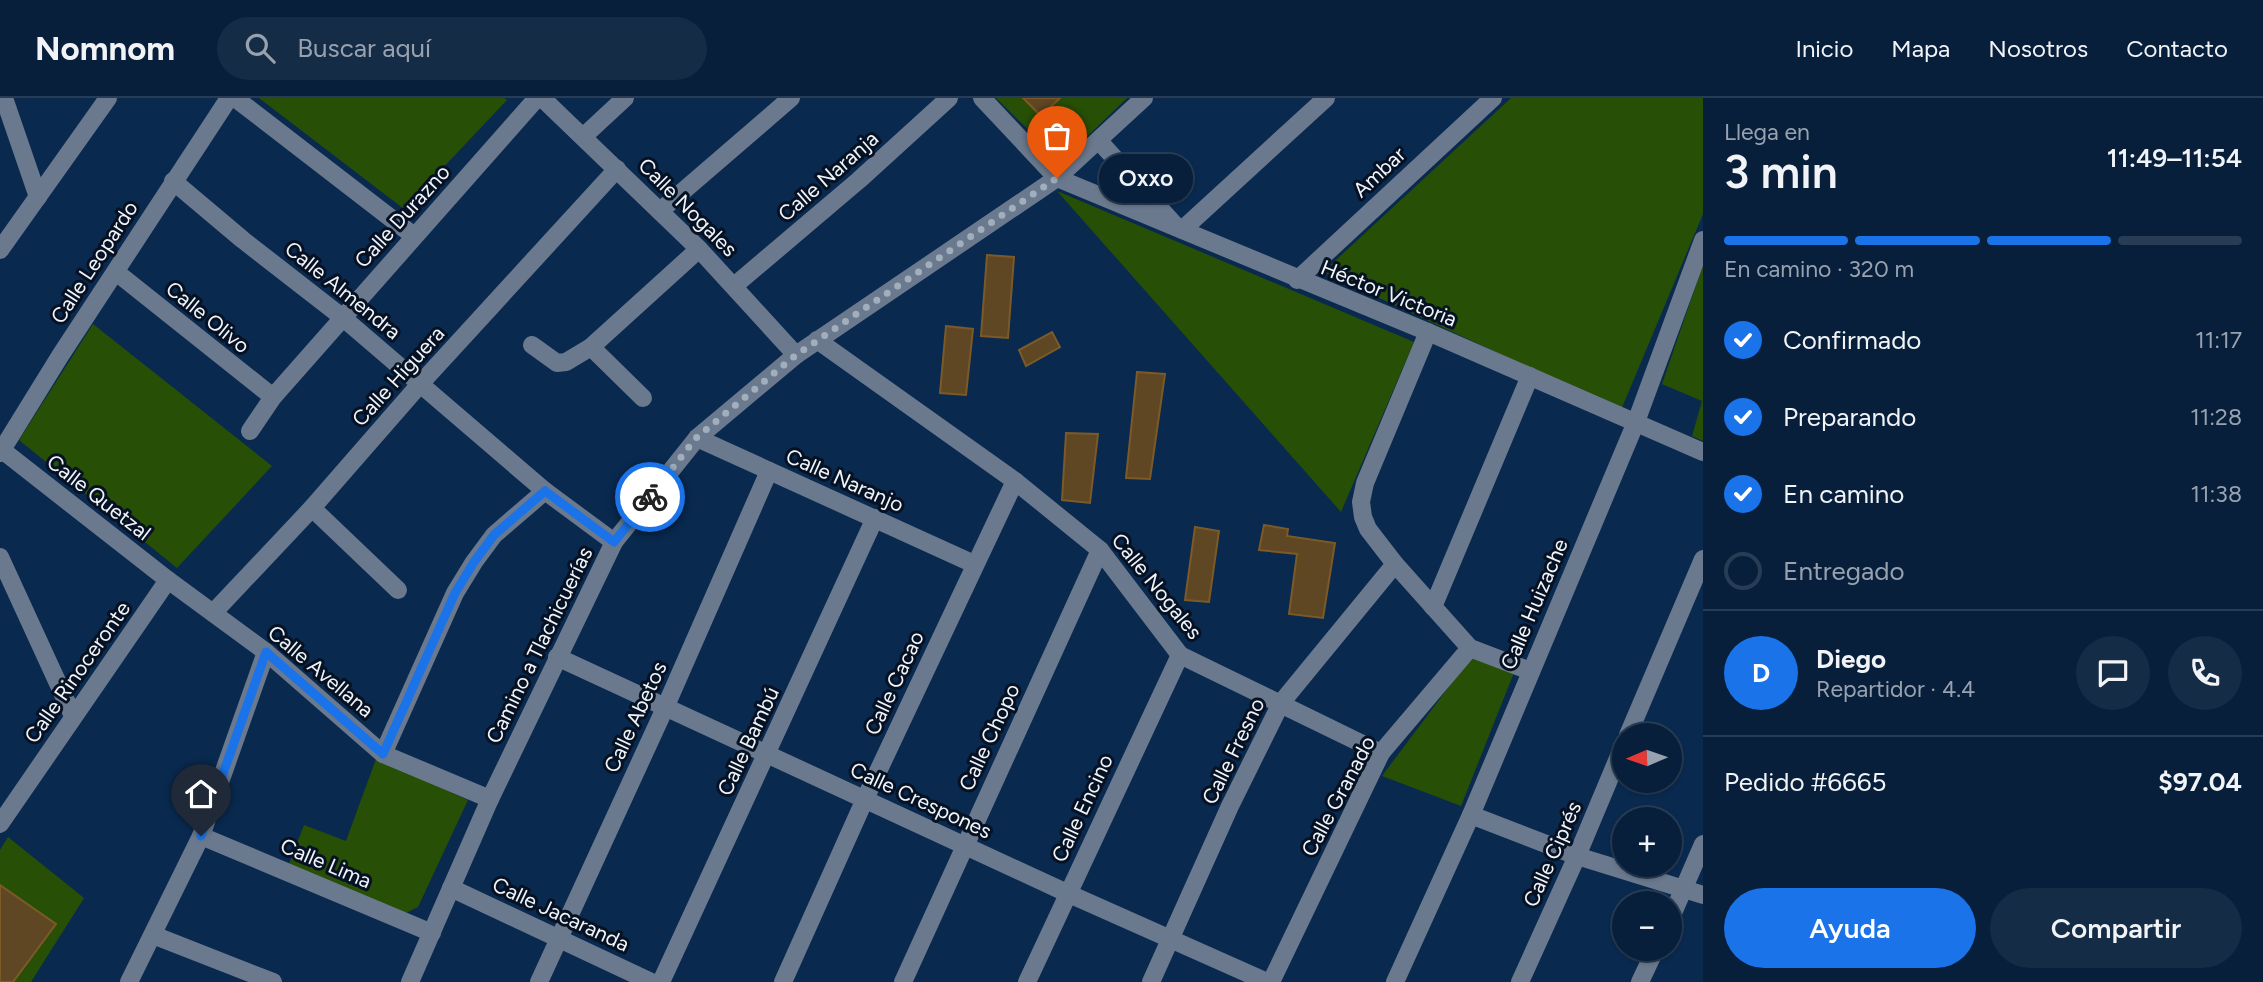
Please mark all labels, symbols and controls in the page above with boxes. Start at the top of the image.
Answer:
search box [217,17,707,80]
text: Nomnom [35,29,175,68]
icon: search [241,29,279,67]
text: Buscar aquí [297,32,431,64]
text: Inicio [1795,34,1853,63]
text: Mapa [1891,34,1950,63]
text: Nosotros [1988,34,2088,63]
text: Contacto [2126,34,2228,63]
pin [1027,106,1087,178]
icon: bag [1038,117,1076,155]
text: Llega en [1724,118,1810,146]
street label: Calle Naranja [773,126,883,226]
street label: Ambar [1348,142,1410,202]
text: 11:49–11:54 [2107,142,2242,174]
text: 3 min [1724,144,1838,200]
street label: Calle Nogales [634,153,742,261]
callout: Oxxo [1099,154,1194,202]
street label: Calle Durazno [349,159,455,273]
text: Oxxo [1119,164,1173,192]
street label: Calle Leopardo [45,196,143,328]
street label: Calle Almendra [280,236,406,344]
street label: Héctor Victoria [1317,254,1461,332]
text: En camino · 320 m [1724,255,1914,283]
street label: Calle Olivo [161,276,255,358]
street label: Calle Higuera [347,321,449,431]
icon: check [1724,321,1762,359]
text: Confirmado [1783,324,1921,356]
text: 11:17 [2195,326,2242,354]
icon: check [1724,398,1762,436]
text: Preparando [1783,401,1916,433]
text: 11:28 [2190,403,2242,431]
street label: Calle Naranjo [782,443,908,517]
street label: Calle Quetzal [42,449,156,545]
courier [615,462,685,532]
icon: check [1724,475,1762,513]
icon: bike [631,478,669,516]
text: En camino [1783,478,1904,510]
text: 11:38 [2191,480,2242,508]
street label: Calle Nogales [1107,528,1207,644]
street label: Calle Huizache [1495,535,1573,673]
street label: Camino a Tlachicuerías [481,543,597,747]
text: Entregado [1783,555,1905,587]
street label: Calle Rinoceronte [19,596,135,748]
street label: Calle Avellana [263,620,379,722]
street label: Calle Cacao [859,627,929,739]
button: chat [2076,636,2150,710]
button: phone [2168,636,2242,710]
text: Diego [1816,643,1886,675]
text: D [1752,657,1770,689]
street label: Calle Abetos [598,658,672,776]
text: Repartidor · 4.4 [1816,675,1975,703]
street label: Calle Chopo [953,679,1025,795]
street label: Calle Bambú [712,683,784,799]
street label: Calle Fresno [1197,694,1269,808]
north arrow [1612,723,1682,793]
map controls [1612,723,1682,961]
street label: Calle Granado [1296,732,1380,860]
street label: Calle Encino [1046,750,1118,866]
street label: Calle Crespones [846,756,996,844]
pin [171,764,231,836]
text: Pedido #6665 [1724,766,1886,798]
text: $97.04 [2158,766,2242,798]
icon: home [182,775,220,813]
street label: Calle Ciprés [1518,798,1586,910]
button: + [1612,807,1682,877]
street label: Calle Lima [277,833,375,893]
street label: Calle Jacaranda [489,871,633,957]
button: Ayuda [1724,888,1976,968]
button: Compartir [1990,888,2242,968]
button: − [1612,891,1682,961]

